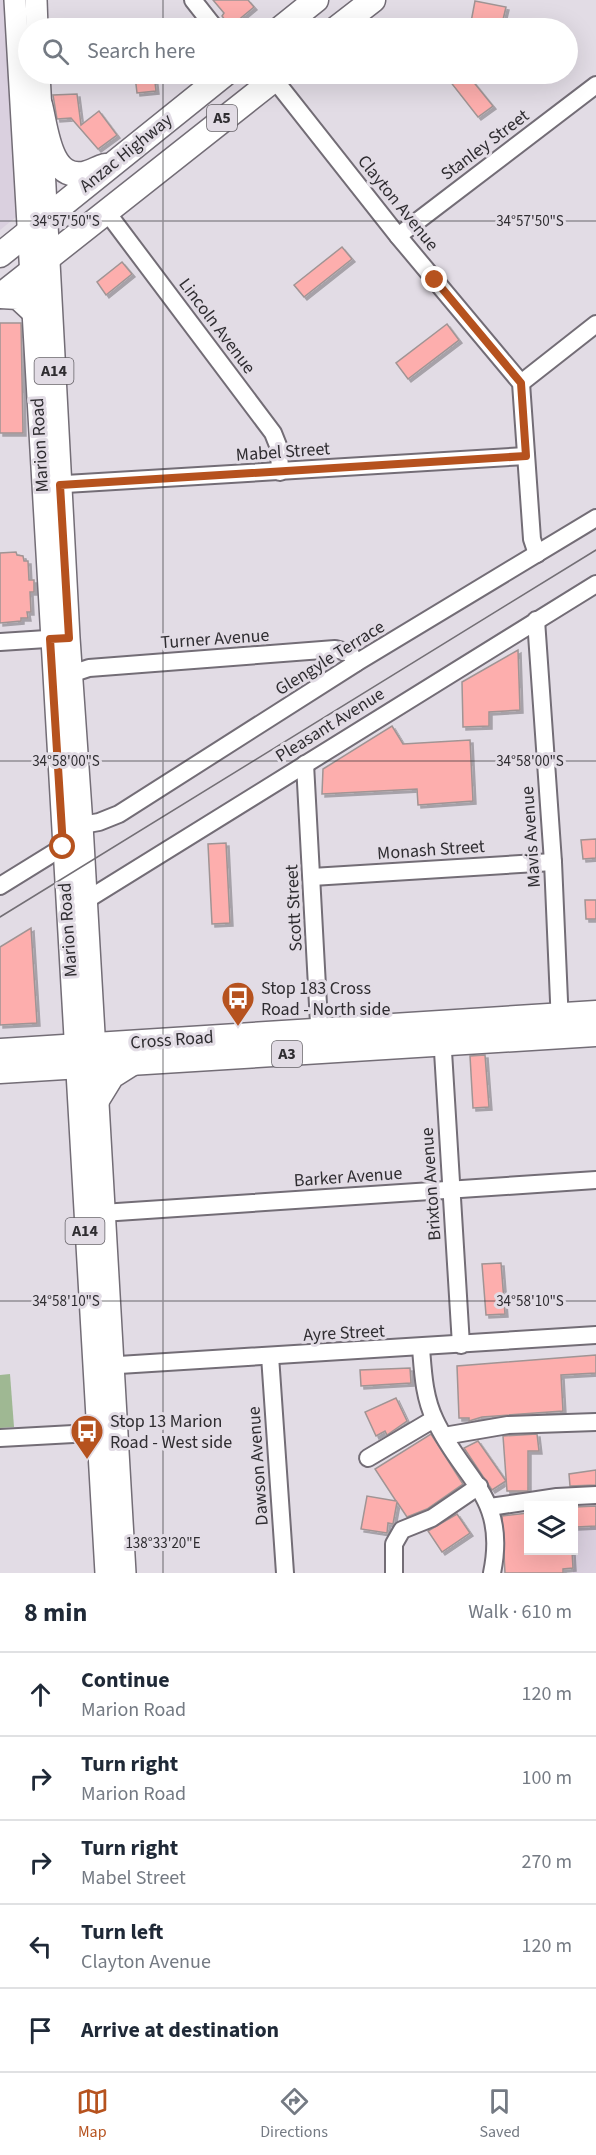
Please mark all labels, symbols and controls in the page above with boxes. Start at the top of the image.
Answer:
search box [18,18,578,84]
icon: search [39,35,72,68]
text: Search here [87,35,195,67]
street label: Stanley Street [436,104,534,186]
road number: A5 [207,105,237,131]
street label: Anzac Highway [74,107,178,198]
street label: Clayton Avenue [352,150,445,256]
text: 34°57'50"S [32,211,100,232]
text: 34°57'50"S [496,211,564,232]
route end [421,266,447,292]
street label: Lincoln Avenue [173,273,261,379]
road number: A14 [34,358,74,384]
street label: Marion Road [25,397,55,493]
street label: Mabel Street [235,436,331,468]
street label: Glengyle Terrace [271,614,390,702]
street label: Turner Avenue [160,623,270,655]
street label: Pleasant Avenue [271,681,389,768]
text: 34°58'00"S [32,751,100,772]
text: 34°58'00"S [496,751,564,772]
street label: Mavis Avenue [515,785,547,889]
route start [49,833,75,859]
street label: Monash Street [376,834,486,866]
street label: Scott Street [279,864,309,952]
street label: Marion Road [52,882,84,978]
place label: Stop 183 Cross Road - North side [261,976,391,1022]
bus stop icon: Stop 183 Cross Road - North side [220,980,256,1027]
street label: Cross Road [130,1025,214,1055]
road number: A3 [272,1041,302,1067]
street label: Brixton Avenue [415,1127,447,1241]
street label: Barker Avenue [293,1161,403,1193]
road number: A14 [66,1218,104,1244]
text: 34°58'10"S [32,1291,100,1312]
text: 34°58'10"S [496,1291,564,1312]
street label: Ayre Street [303,1318,385,1348]
street label: Dawson Avenue [241,1406,275,1526]
place label: Stop 13 Marion Road - West side [110,1409,232,1455]
bus stop icon: Stop 13 Marion Road - West side [69,1413,105,1460]
map controls [524,1501,578,1555]
button: layers [524,1501,578,1555]
text: 138°33'20"E [125,1533,201,1554]
text: 8 min [24,1594,87,1631]
text: Walk · 610 m [468,1598,572,1626]
text: Continue [81,1664,170,1696]
icon: ahead [24,1678,57,1711]
text: 120 m [522,1680,572,1708]
text: Marion Road [81,1696,186,1724]
text: Turn right [81,1748,178,1780]
icon: right [24,1762,57,1795]
text: 100 m [522,1764,572,1792]
text: Marion Road [81,1780,186,1808]
text: Turn right [81,1832,178,1864]
icon: right [24,1846,57,1879]
text: 270 m [522,1848,572,1876]
text: Mabel Street [81,1864,186,1892]
text: Turn left [81,1916,163,1948]
icon: left [24,1930,57,1963]
text: 120 m [522,1932,572,1960]
text: Clayton Avenue [81,1948,211,1976]
icon: arrive [24,2014,57,2047]
text: Arrive at destination [81,2014,279,2046]
tab: Map [76,2085,109,2143]
tab: Directions [260,2085,328,2143]
tab: Saved [479,2085,520,2143]

